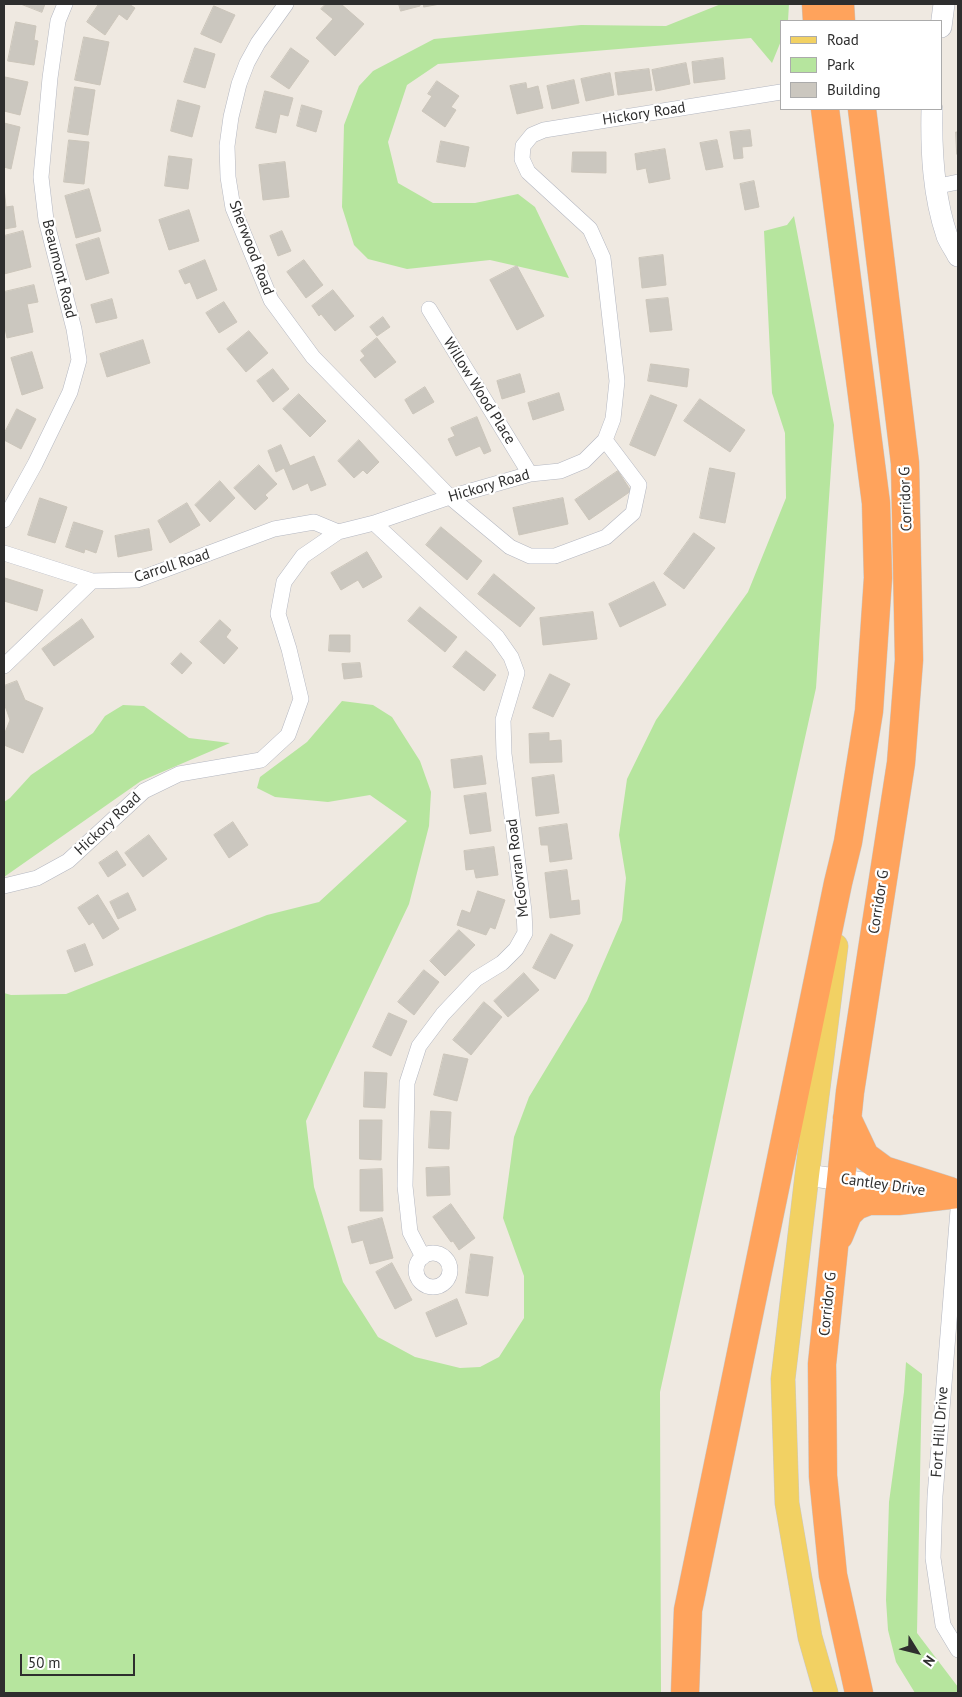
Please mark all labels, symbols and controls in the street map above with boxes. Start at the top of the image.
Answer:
legend [780,20,942,110]
text: Road [827,30,859,49]
text: Park [827,55,855,74]
text: Building [827,80,881,99]
street label: Hickory Road [601,99,687,129]
street label: Sherwood Road [225,198,277,298]
street label: Beaumont Road [38,218,80,320]
street label: Willow Wood Place [439,334,519,448]
street label: Hickory Road [446,466,532,506]
street label: Corridor G [896,466,916,532]
street label: Carroll Road [132,545,212,587]
street label: Hickory Road [71,789,145,859]
street label: McGovran Road [503,818,533,918]
street label: Corridor G [865,869,893,935]
street label: Cantley Drive [840,1170,926,1200]
street label: Corridor G [816,1271,840,1337]
street label: Fort Hill Drive [928,1386,952,1478]
north arrow [892,1627,942,1677]
scale bar [22,1644,138,1676]
text: N [919,1652,939,1670]
text: 50 m [28,1653,61,1672]

